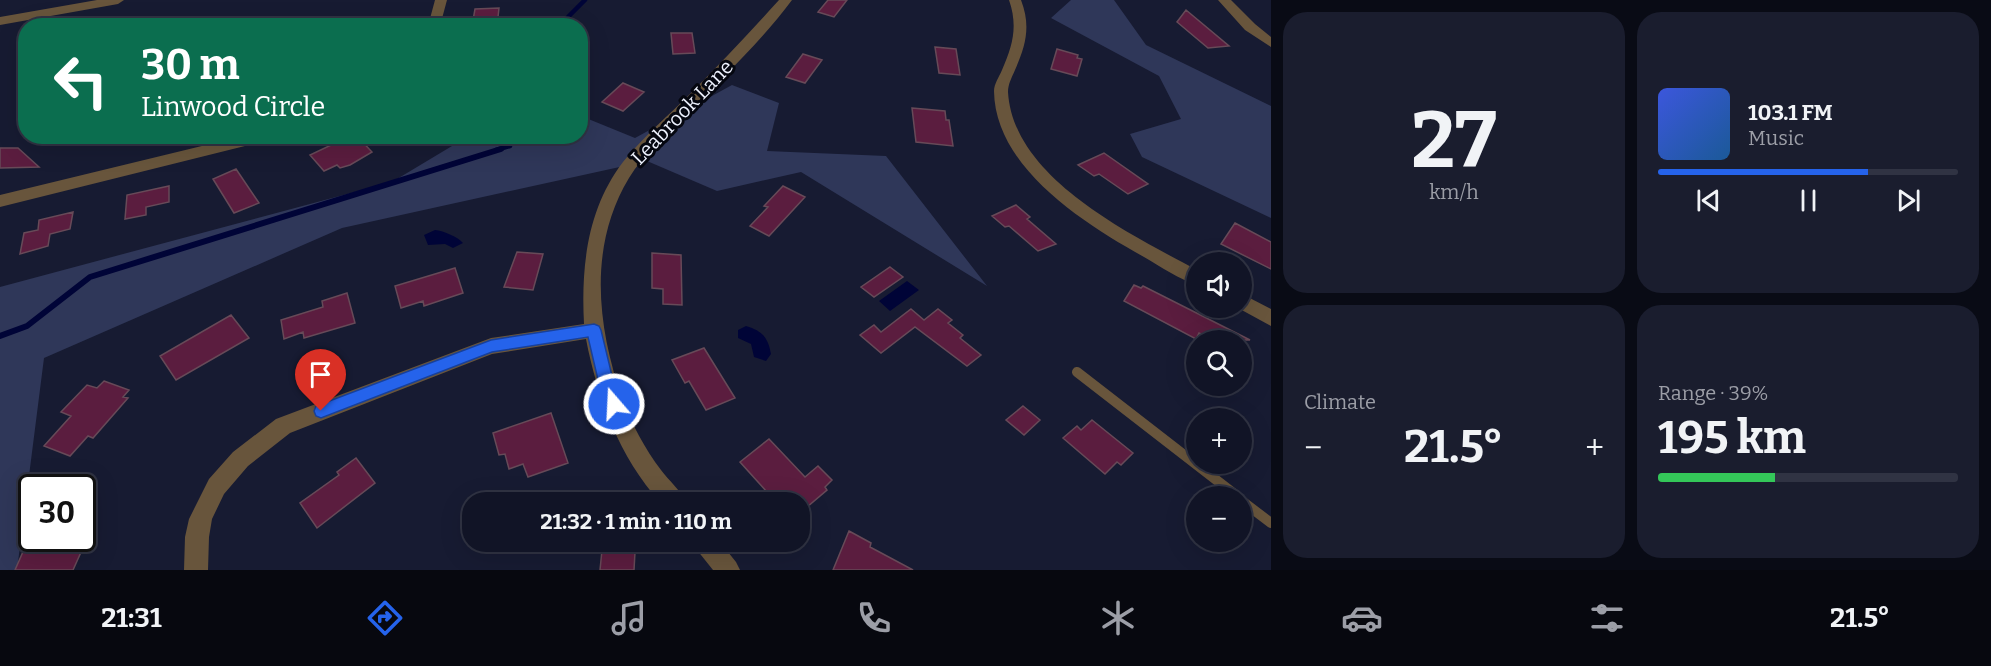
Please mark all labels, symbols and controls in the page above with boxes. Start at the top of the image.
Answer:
text: 30 m [141,40,240,90]
icon: left [42,42,120,120]
street label: Leabrook Lane [626,55,738,169]
text: Linwood Circle [141,91,325,123]
text: 27 [1411,94,1497,188]
text: 103.1 FM [1748,99,1833,126]
text: Music [1748,126,1804,150]
text: km/h [1429,180,1479,204]
icon: previous [1692,184,1725,217]
icon: pause [1792,184,1825,217]
icon: next [1892,184,1925,217]
map controls [1186,252,1252,552]
button: sound [1186,252,1252,318]
button: search [1186,330,1252,396]
pin [295,349,346,411]
icon: arrive [304,358,337,391]
position arrow [582,372,646,436]
text: Range · 39% [1658,381,1769,405]
text: Climate [1304,390,1376,414]
button: + [1186,408,1252,474]
text: 195 km [1658,411,1806,465]
text: 21.5° [1404,420,1503,474]
text: − [1304,428,1322,468]
text: + [1585,428,1604,468]
speed limit sign: 30 [18,474,96,552]
button: − [1186,486,1252,552]
text: 21:32 · 1 min · 110 m [540,508,732,535]
icon: directions [364,597,406,639]
icon: music [608,597,650,639]
icon: phone [853,597,895,639]
icon: climate [1097,597,1139,639]
icon: car [1341,597,1383,639]
icon: filters [1586,597,1628,639]
text: 21:31 [101,602,162,634]
text: 21.5° [1830,602,1890,634]

